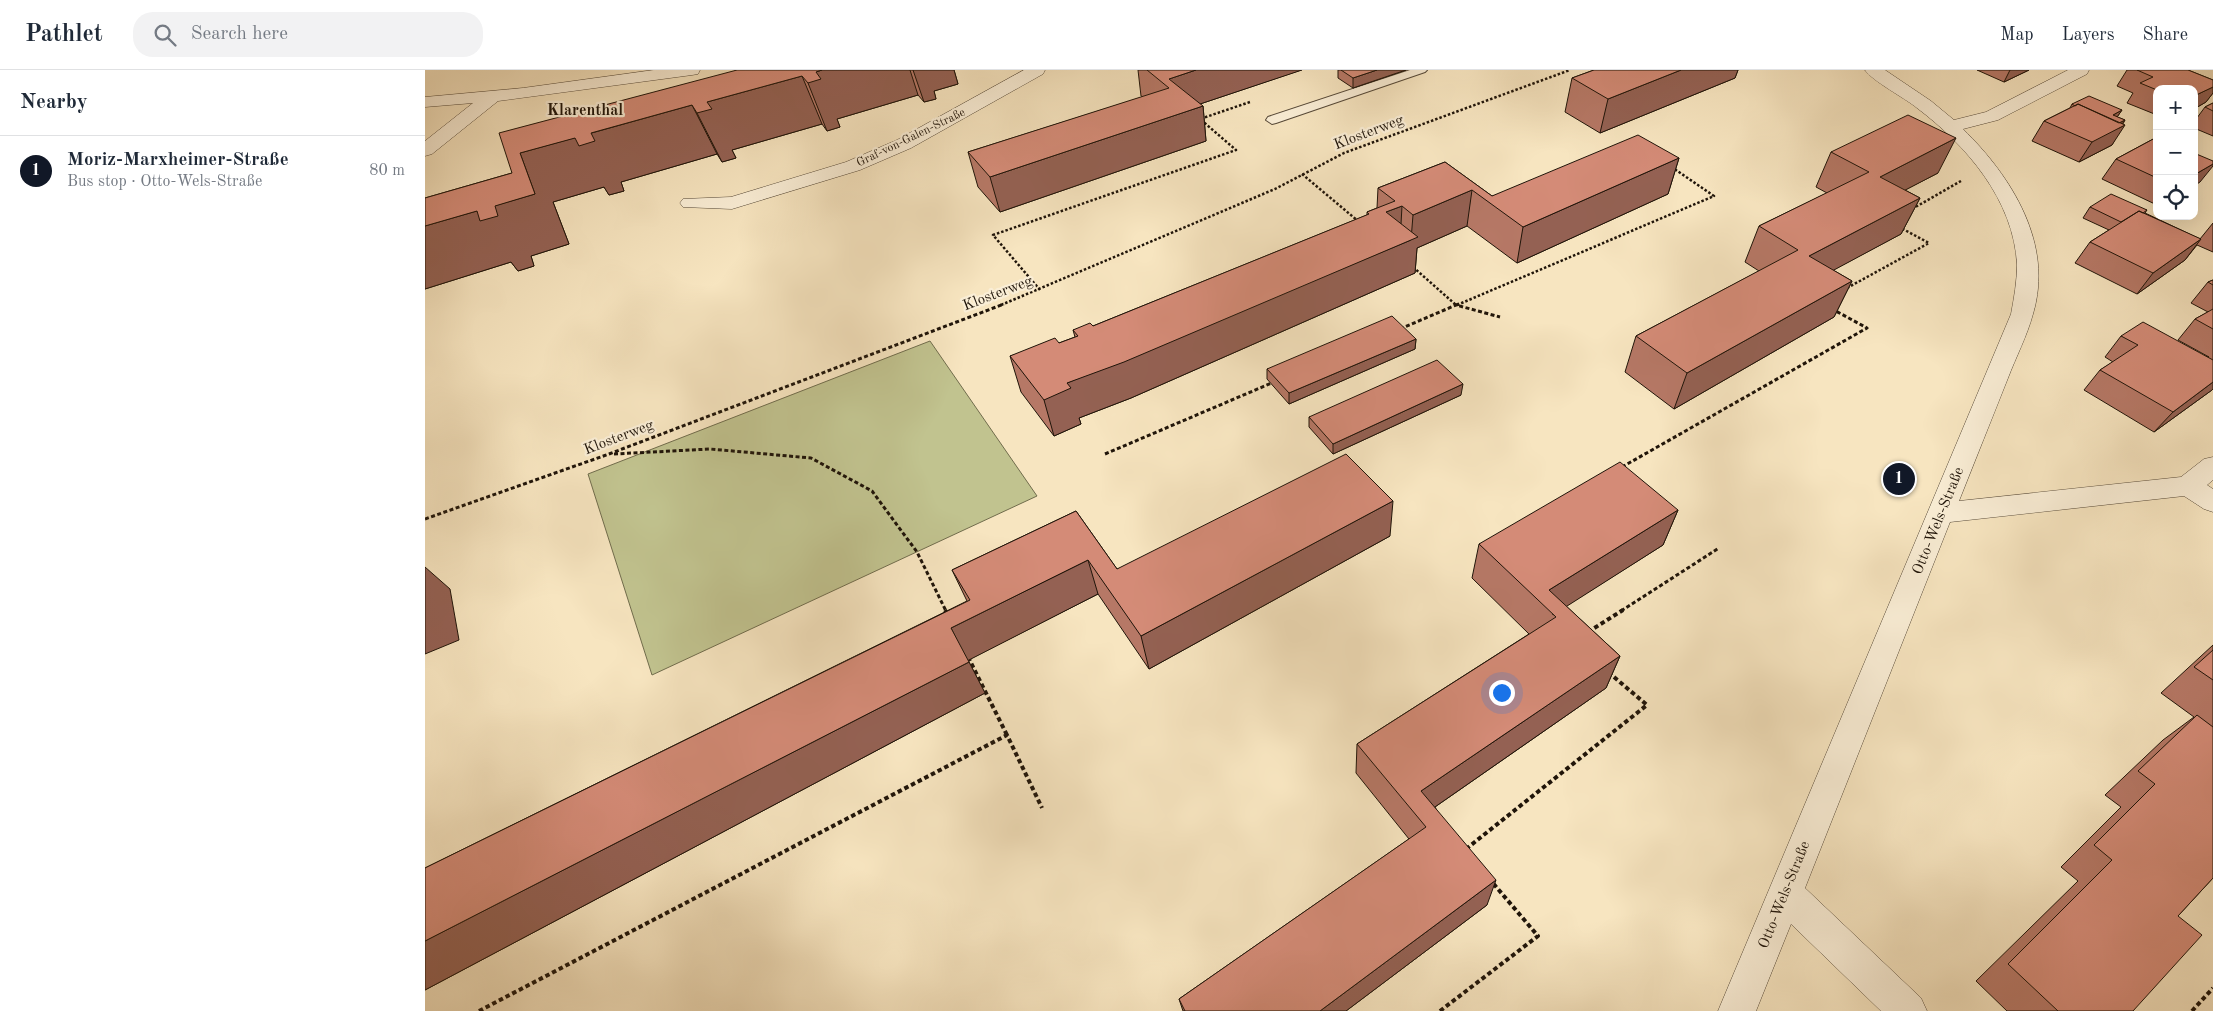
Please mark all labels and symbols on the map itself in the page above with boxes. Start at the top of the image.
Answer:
district label: Klarenthal [547,103,623,119]
street label: Graf-von-Galen-Straße [855,106,968,170]
street label: Klosterweg [1332,113,1406,153]
street label: Klosterweg [961,274,1035,314]
street label: Klosterweg [582,418,656,458]
pin: 1 [1883,460,1915,498]
street label: Otto-Wels-Straße [1911,465,1967,577]
your location [1489,680,1515,706]
street label: Otto-Wels-Straße [1757,839,1813,951]

